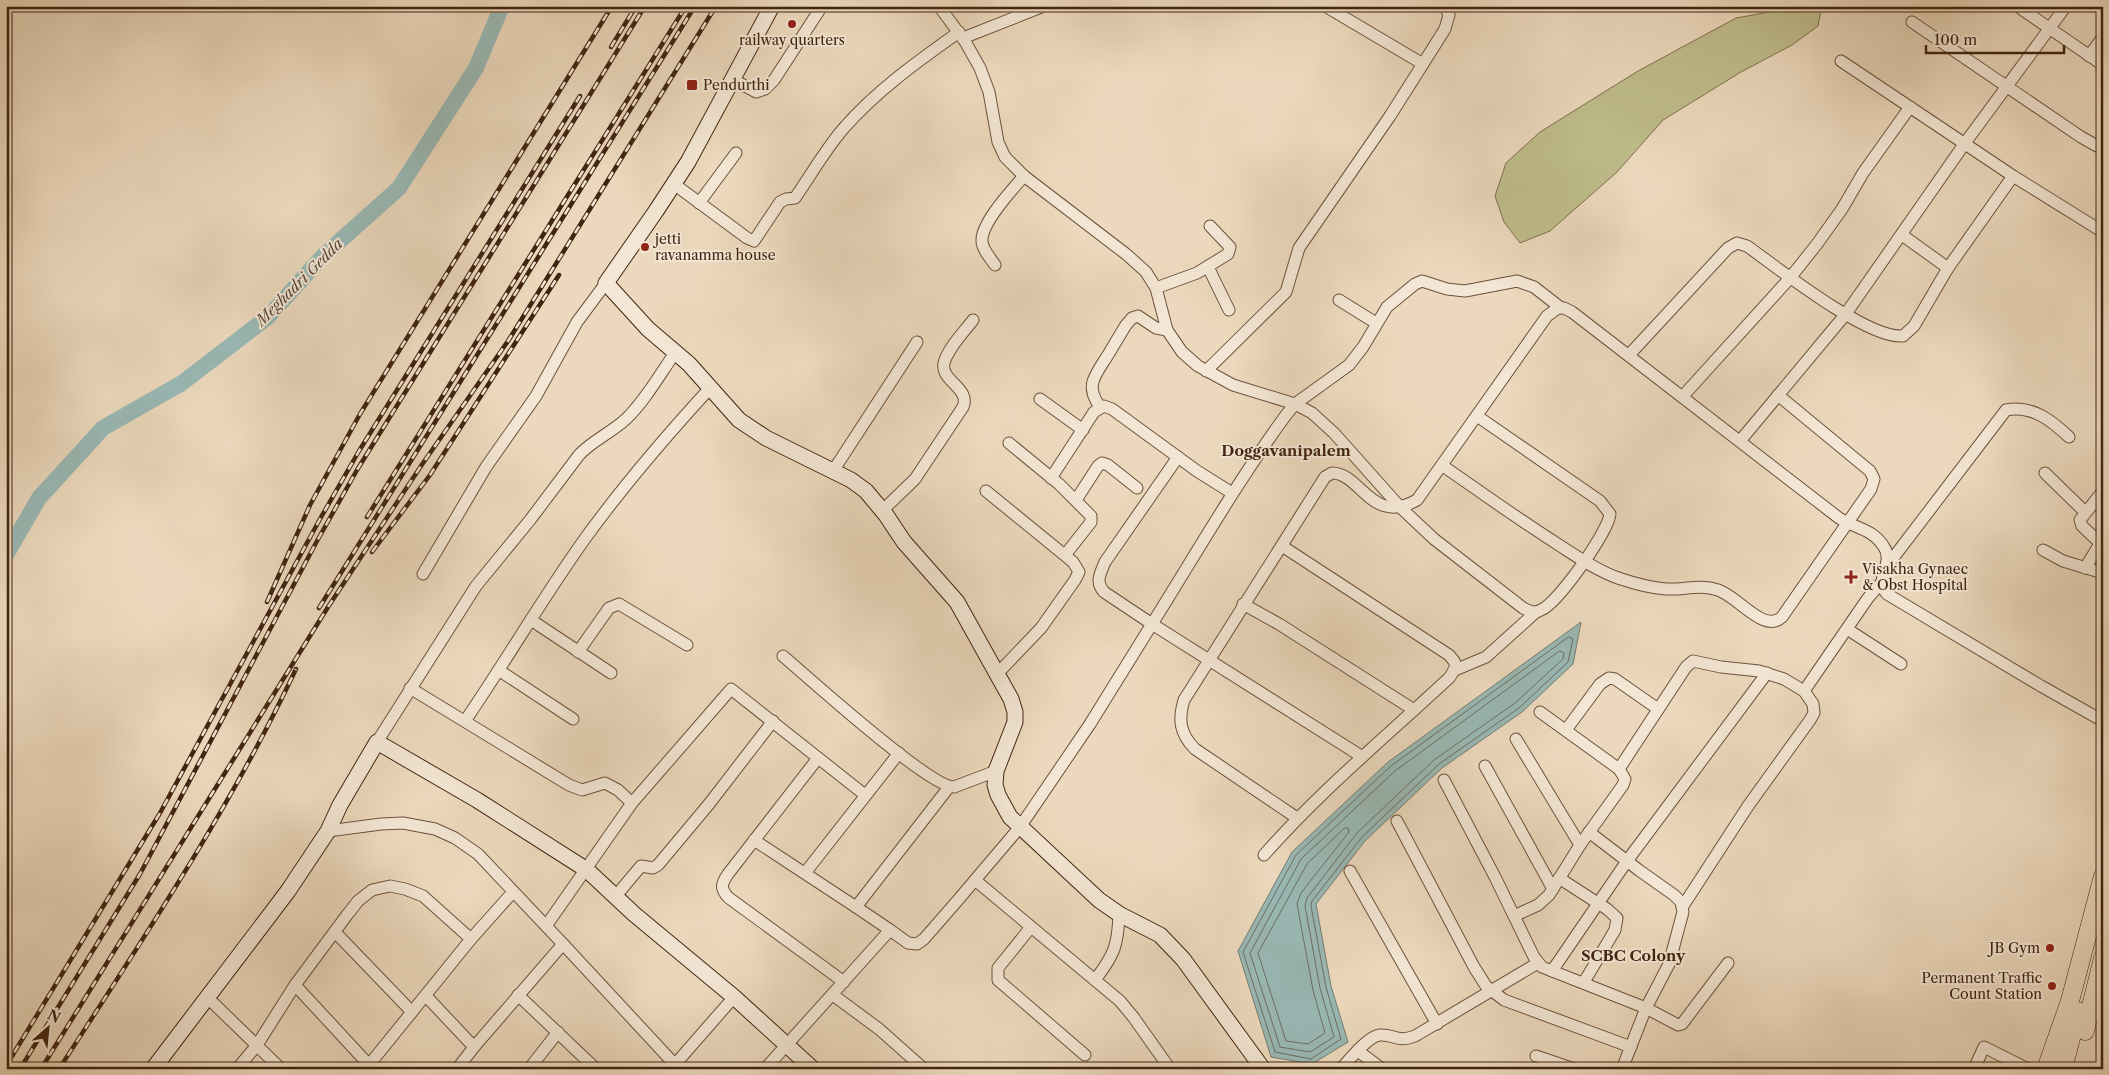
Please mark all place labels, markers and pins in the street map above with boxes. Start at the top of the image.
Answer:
marker: railway quarters [786,18,798,30]
place label: railway quarters [739,31,845,49]
place label: Pendurthi [703,76,770,94]
marker: Pendurthi [685,78,699,92]
place label: jetti ravanamma house [652,230,776,264]
marker: jetti ravanamma house [639,241,651,253]
place label: Visakha Gynaec & Obst Hospital [1861,560,1968,594]
marker: Visakha Gynaec & Obst Hospital [1844,570,1858,584]
place label: JB Gym [1987,939,2040,957]
marker: JB Gym [2044,942,2056,954]
place label: Permanent Traffic Count Station [1922,969,2042,1003]
marker: Permanent Traffic Count Station [2046,980,2058,992]

